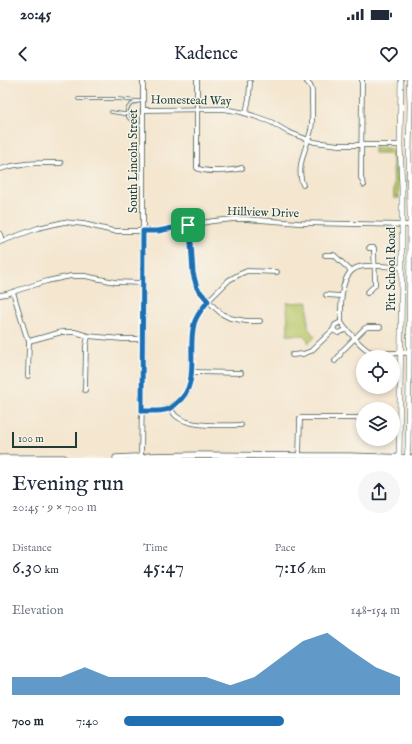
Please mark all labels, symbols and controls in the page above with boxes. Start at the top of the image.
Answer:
text: 20:45 [20,5,51,24]
icon: back [12,43,34,65]
text: Kadence [174,43,238,66]
icon: heart [378,43,400,65]
street label: Homestead Way [150,92,232,109]
street label: South Lincoln Street [126,109,141,213]
street label: Hillview Drive [227,204,300,221]
pin [171,208,205,242]
icon: arrive [177,214,199,236]
street label: Pitt School Road [384,226,399,311]
map controls [356,350,400,446]
button: locate [356,350,400,394]
button: layers [356,402,400,446]
scale bar [12,430,77,449]
text: 100 m [18,432,44,446]
text: Evening run [12,470,124,498]
button: share [358,471,400,513]
text: 20:45 · 9 × 700 m [12,499,97,516]
text: Distance [12,541,52,555]
text: Time [143,541,168,555]
text: Pace [275,541,295,555]
text: 6.30 [12,555,42,580]
text: 45:47 [143,555,184,580]
text: 7:16 [275,555,305,580]
text: km [42,563,59,577]
text: /km [305,563,326,577]
text: Elevation [12,602,64,619]
text: 148–154 m [351,602,400,619]
text: 700 m [12,713,44,730]
text: 7:40 [76,713,98,730]

